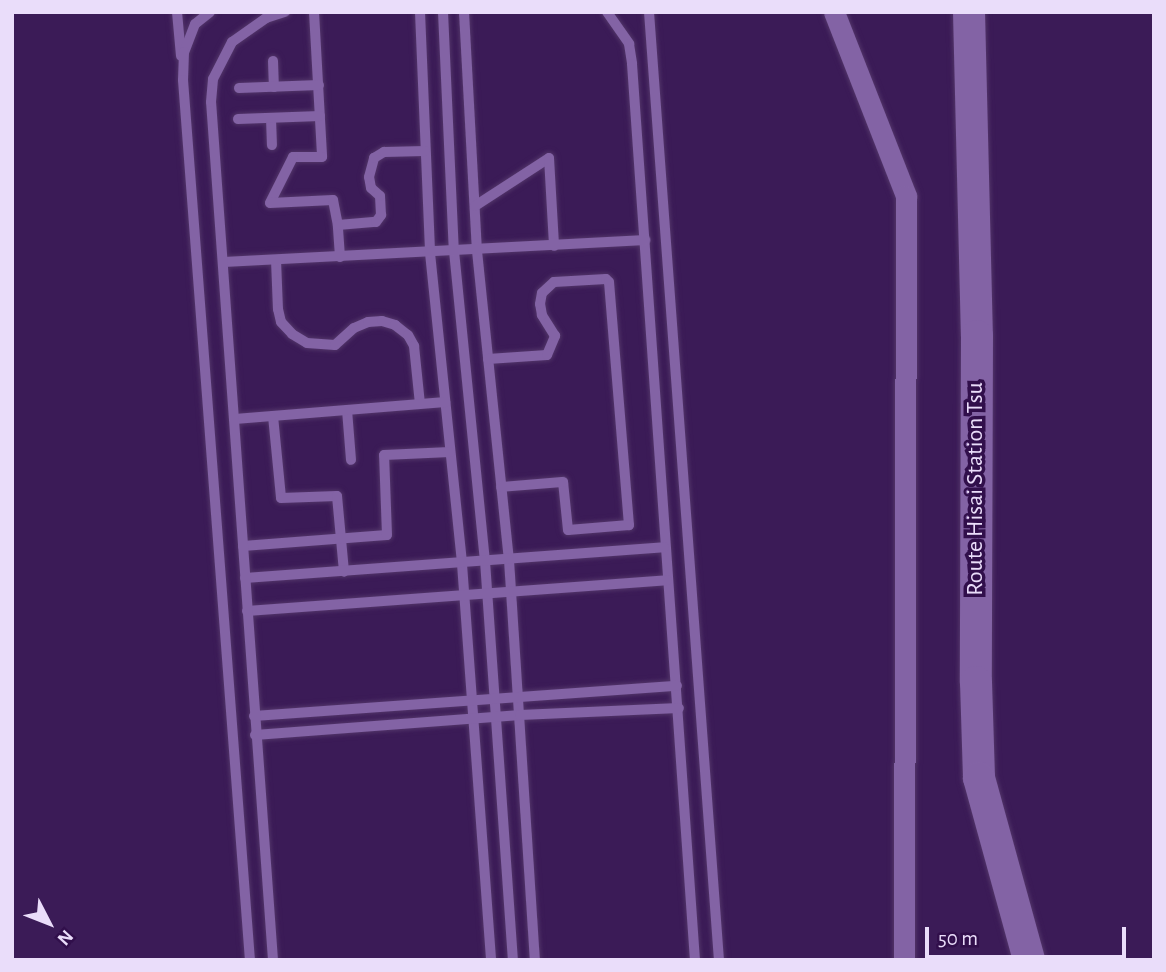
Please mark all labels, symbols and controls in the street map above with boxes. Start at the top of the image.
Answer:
street label: Route Hisai Station Tsu [962,382,990,596]
north arrow [14,888,84,958]
scale bar [928,912,1129,956]
text: N [53,926,76,949]
text: 50 m [938,928,978,949]

